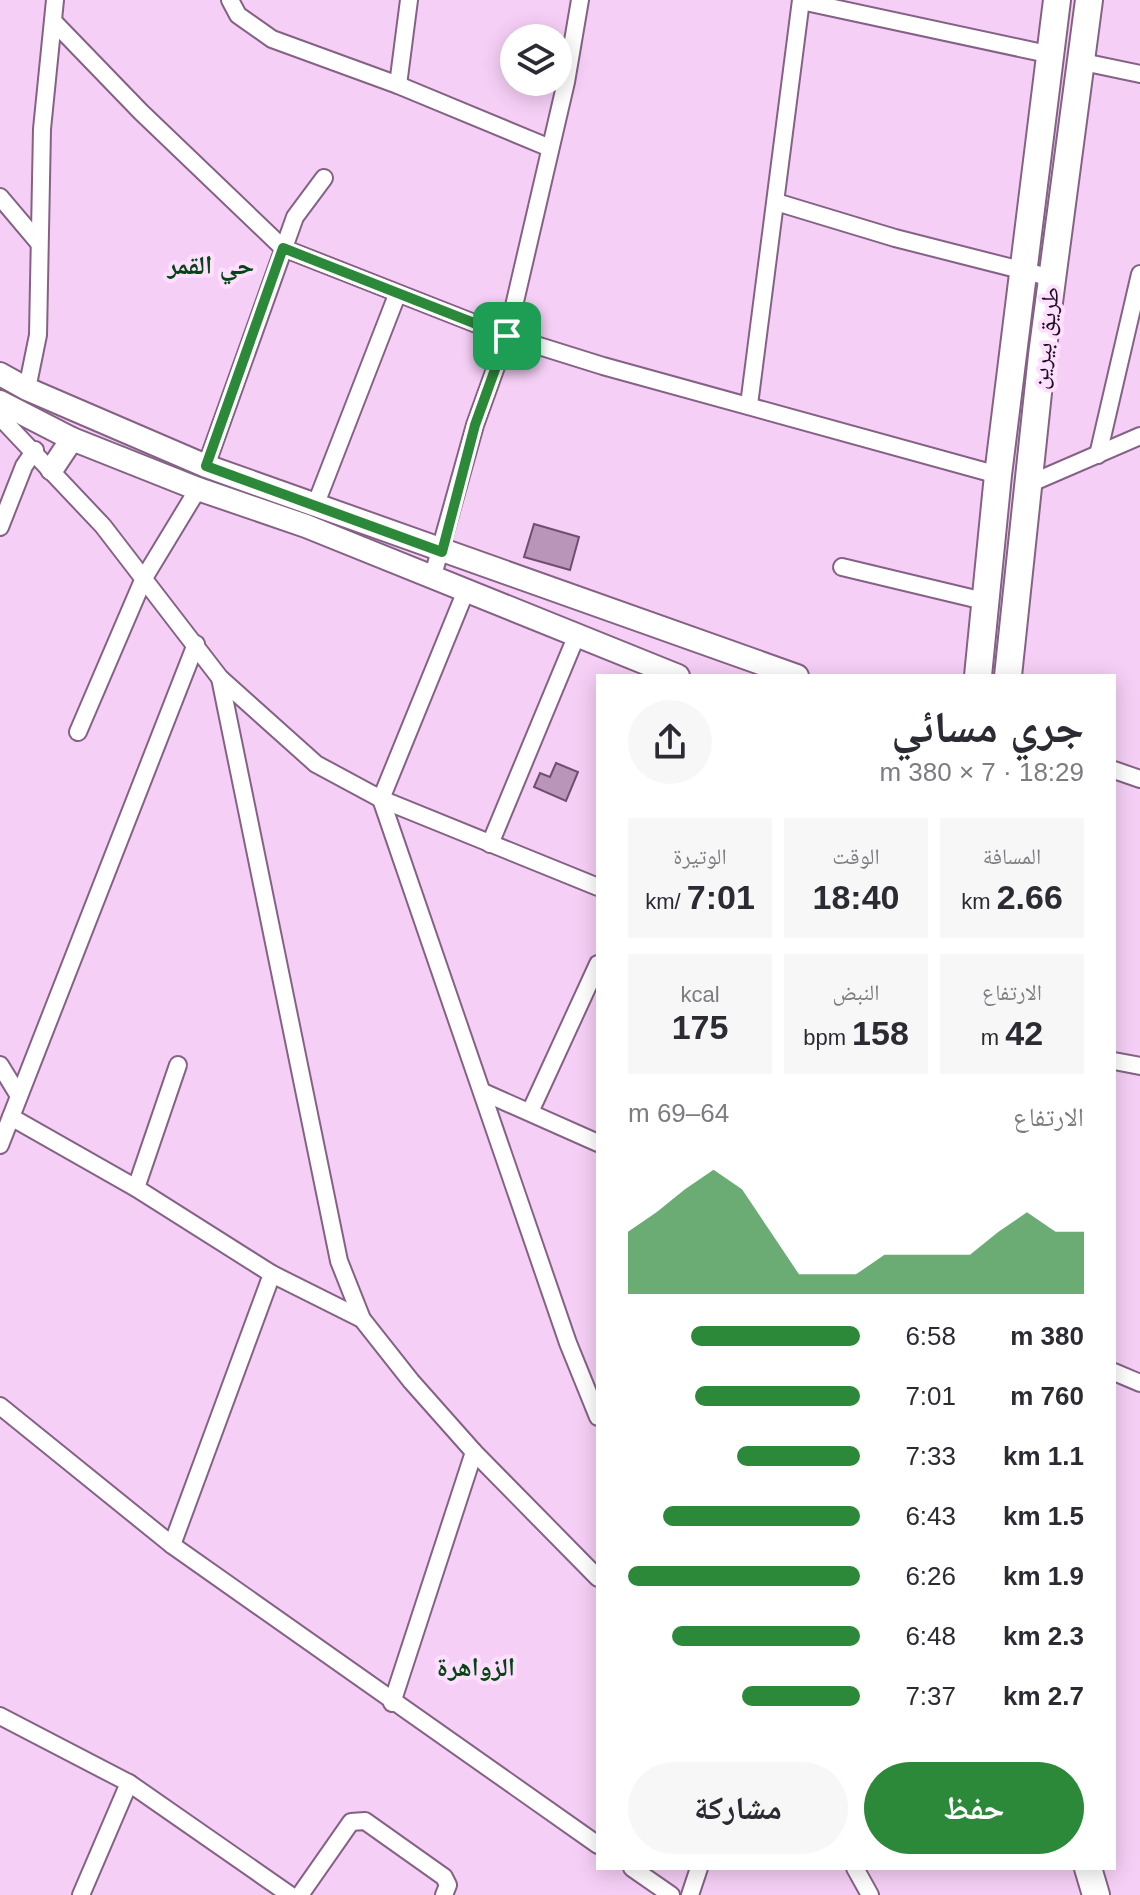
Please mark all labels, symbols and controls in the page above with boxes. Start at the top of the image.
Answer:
map controls [500,24,572,96]
button: layers [500,24,572,96]
district label: حي القمر [167,250,254,285]
street label: طريق بيرين [1025,285,1065,391]
pin [473,302,541,370]
icon: arrive [485,314,529,358]
button: share [628,700,712,784]
text: جري مسائي [891,702,1084,751]
text: 18:29 · 7 × 380 m [879,757,1084,787]
text: الوتيرة [673,844,727,869]
text: الوقت [832,844,880,869]
text: المسافة [983,844,1041,869]
text: 7:01 [687,878,755,916]
text: 18:40 [813,878,899,916]
text: 2.66 [997,878,1063,916]
text: /km [645,889,687,914]
text: km [961,889,997,914]
text: النبض [833,980,879,1005]
text: الارتفاع [982,980,1042,1005]
text: kcal [680,982,720,1007]
text: 175 [672,1008,728,1046]
text: 158 [852,1014,909,1052]
text: 42 [1005,1014,1043,1052]
text: bpm [803,1025,852,1050]
text: m [981,1025,1005,1050]
text: 64–69 m [628,1098,729,1128]
text: الارتفاع [1013,1102,1084,1132]
text: 6:58 [905,1321,956,1351]
text: 380 m [1010,1321,1084,1351]
text: 7:01 [905,1381,956,1411]
text: 760 m [1010,1381,1084,1411]
text: 7:33 [905,1441,956,1471]
text: 1.1 km [1003,1441,1084,1471]
text: 6:43 [905,1501,956,1531]
text: 1.5 km [1003,1501,1084,1531]
text: 6:26 [905,1561,956,1591]
text: 1.9 km [1003,1561,1084,1591]
text: 6:48 [905,1621,956,1651]
text: 2.3 km [1003,1621,1084,1651]
district label: الزواهرة [437,1652,515,1682]
text: 7:37 [905,1681,956,1711]
text: 2.7 km [1003,1681,1084,1711]
button: مشاركة [628,1762,848,1854]
button: حفظ [864,1762,1084,1854]

